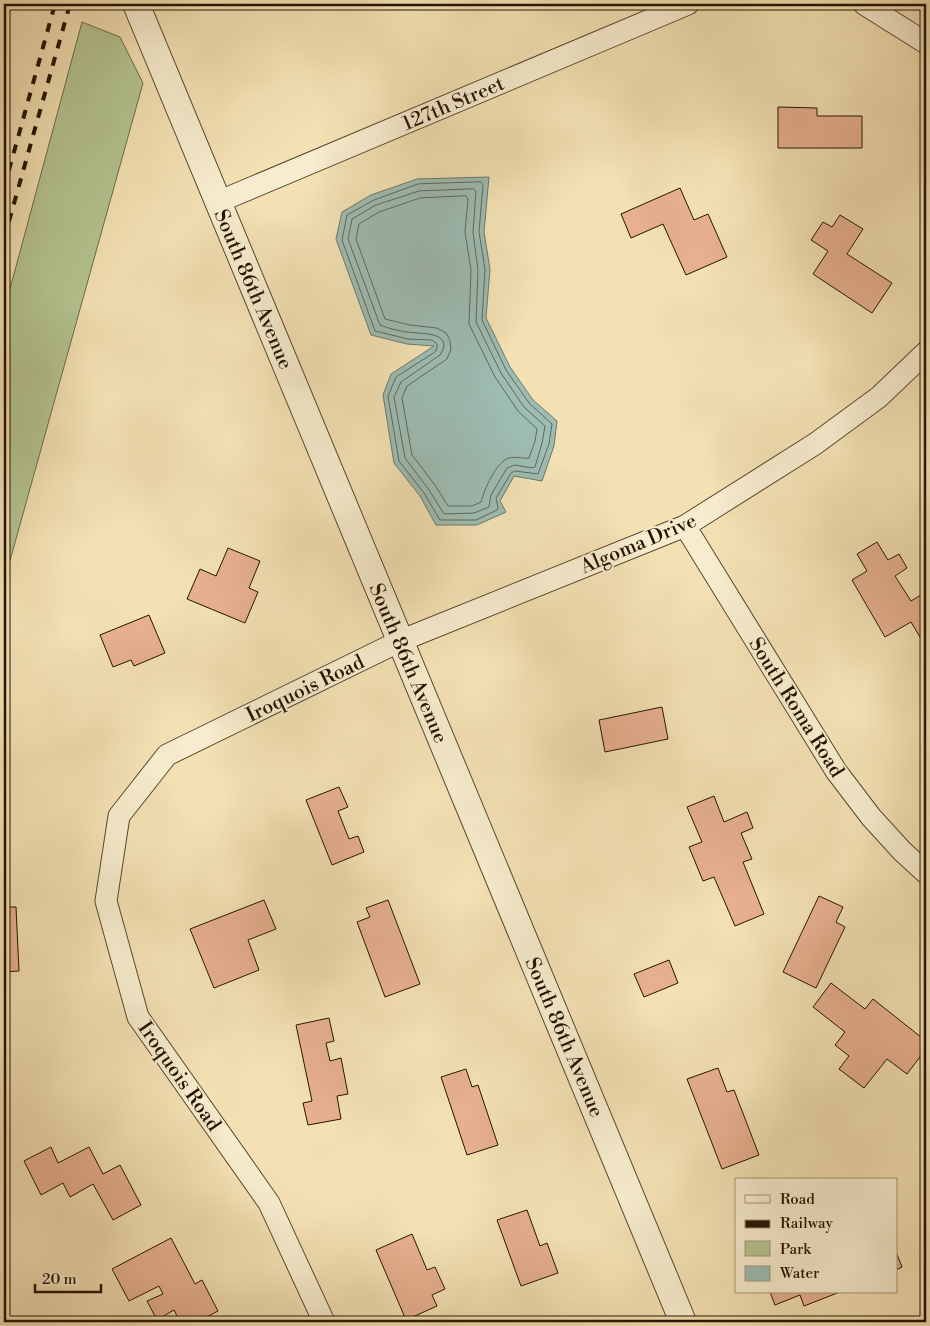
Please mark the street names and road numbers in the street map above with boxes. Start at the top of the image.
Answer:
street label: 127th Street [399,72,508,137]
street label: South 86th Avenue [208,206,298,373]
street label: Algoma Drive [576,509,701,580]
street label: South 86th Avenue [363,580,453,747]
street label: South Roma Road [743,633,849,783]
street label: Iroquois Road [243,650,369,729]
street label: South 86th Avenue [519,954,609,1121]
street label: Iroquois Road [132,1017,226,1137]

